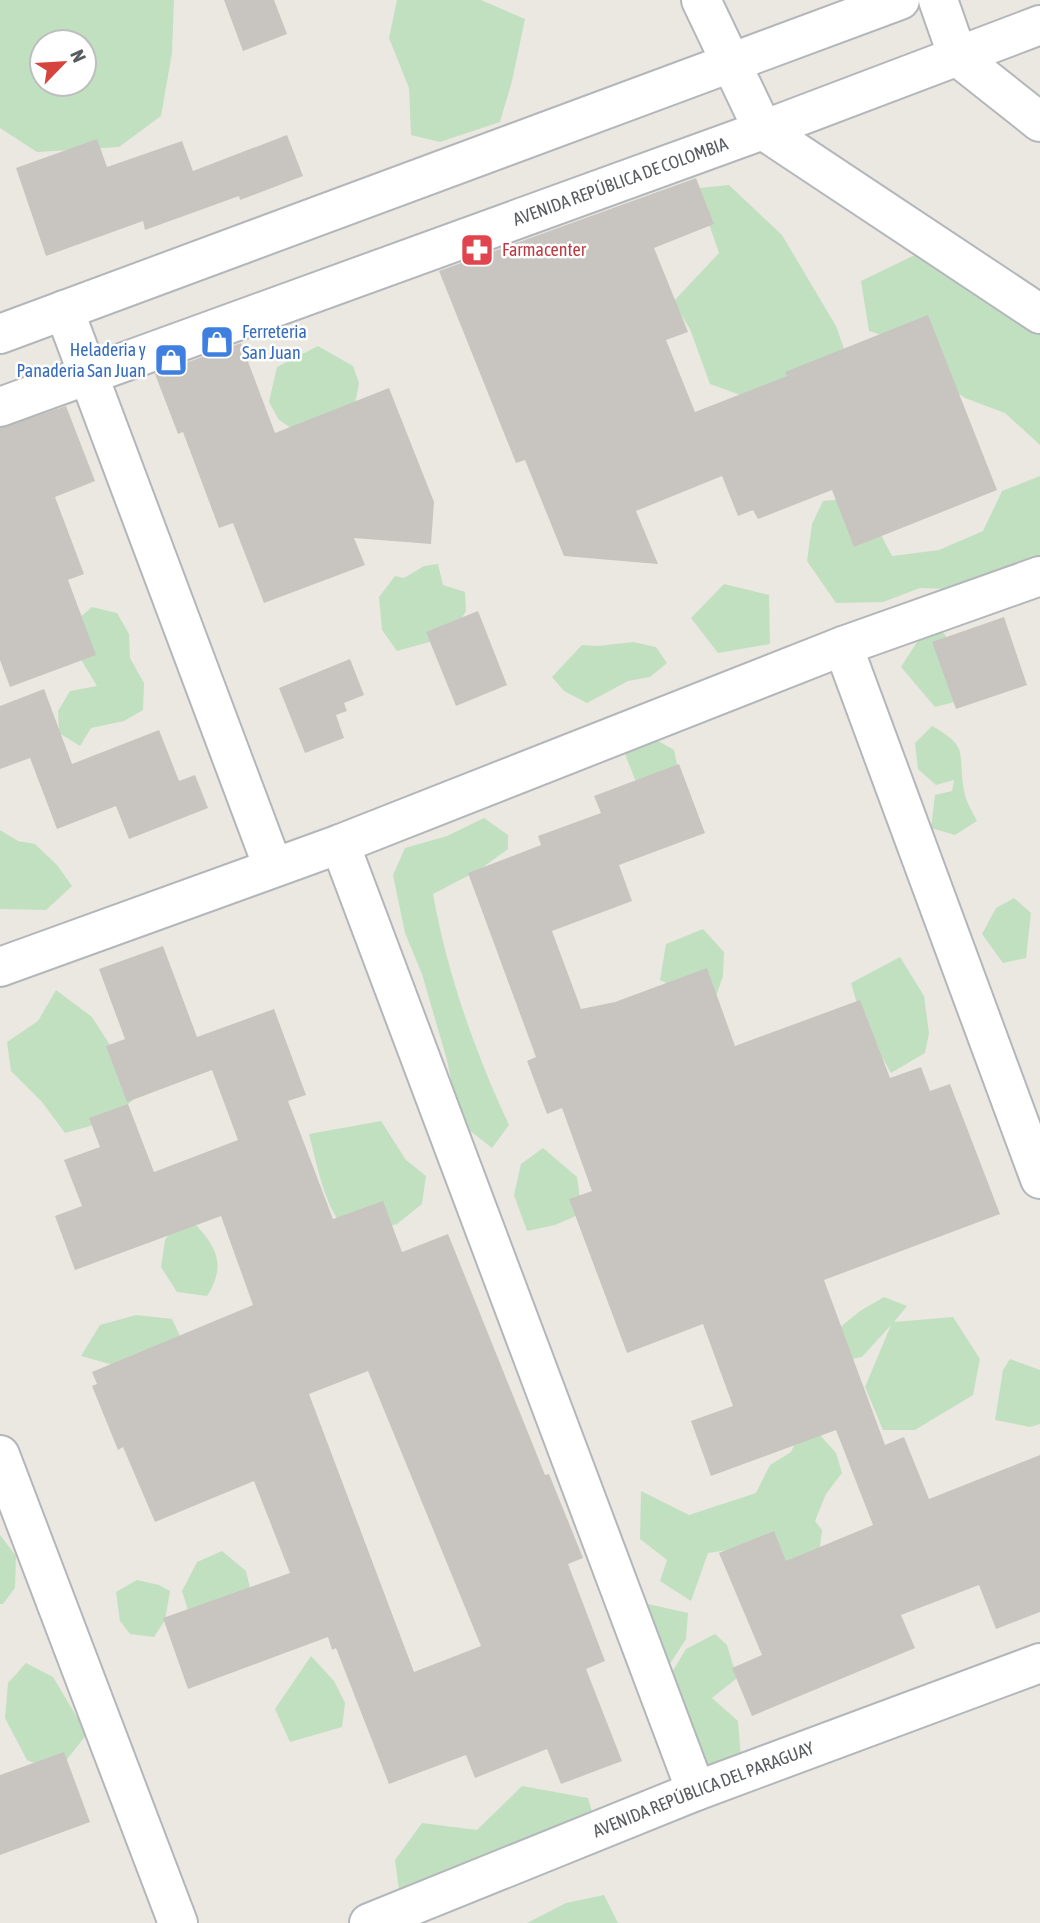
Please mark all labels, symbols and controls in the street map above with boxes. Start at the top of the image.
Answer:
north arrow [28,28,98,98]
text: N [66,46,91,66]
street label: AVENIDA REPÚBLICA DE COLOMBIA [510,133,731,230]
pharmacy icon: Farmacenter [458,231,496,269]
place label: Farmacenter [502,239,587,260]
place label: Ferreteria San Juan [242,321,307,363]
shop icon: Ferreteria San Juan [198,323,236,361]
place label: Heladeria y Panaderia San Juan [16,339,146,381]
shop icon: Heladeria y Panaderia San Juan [152,341,190,379]
street label: AVENIDA REPÚBLICA DEL PARAGUAY [590,1737,817,1842]

